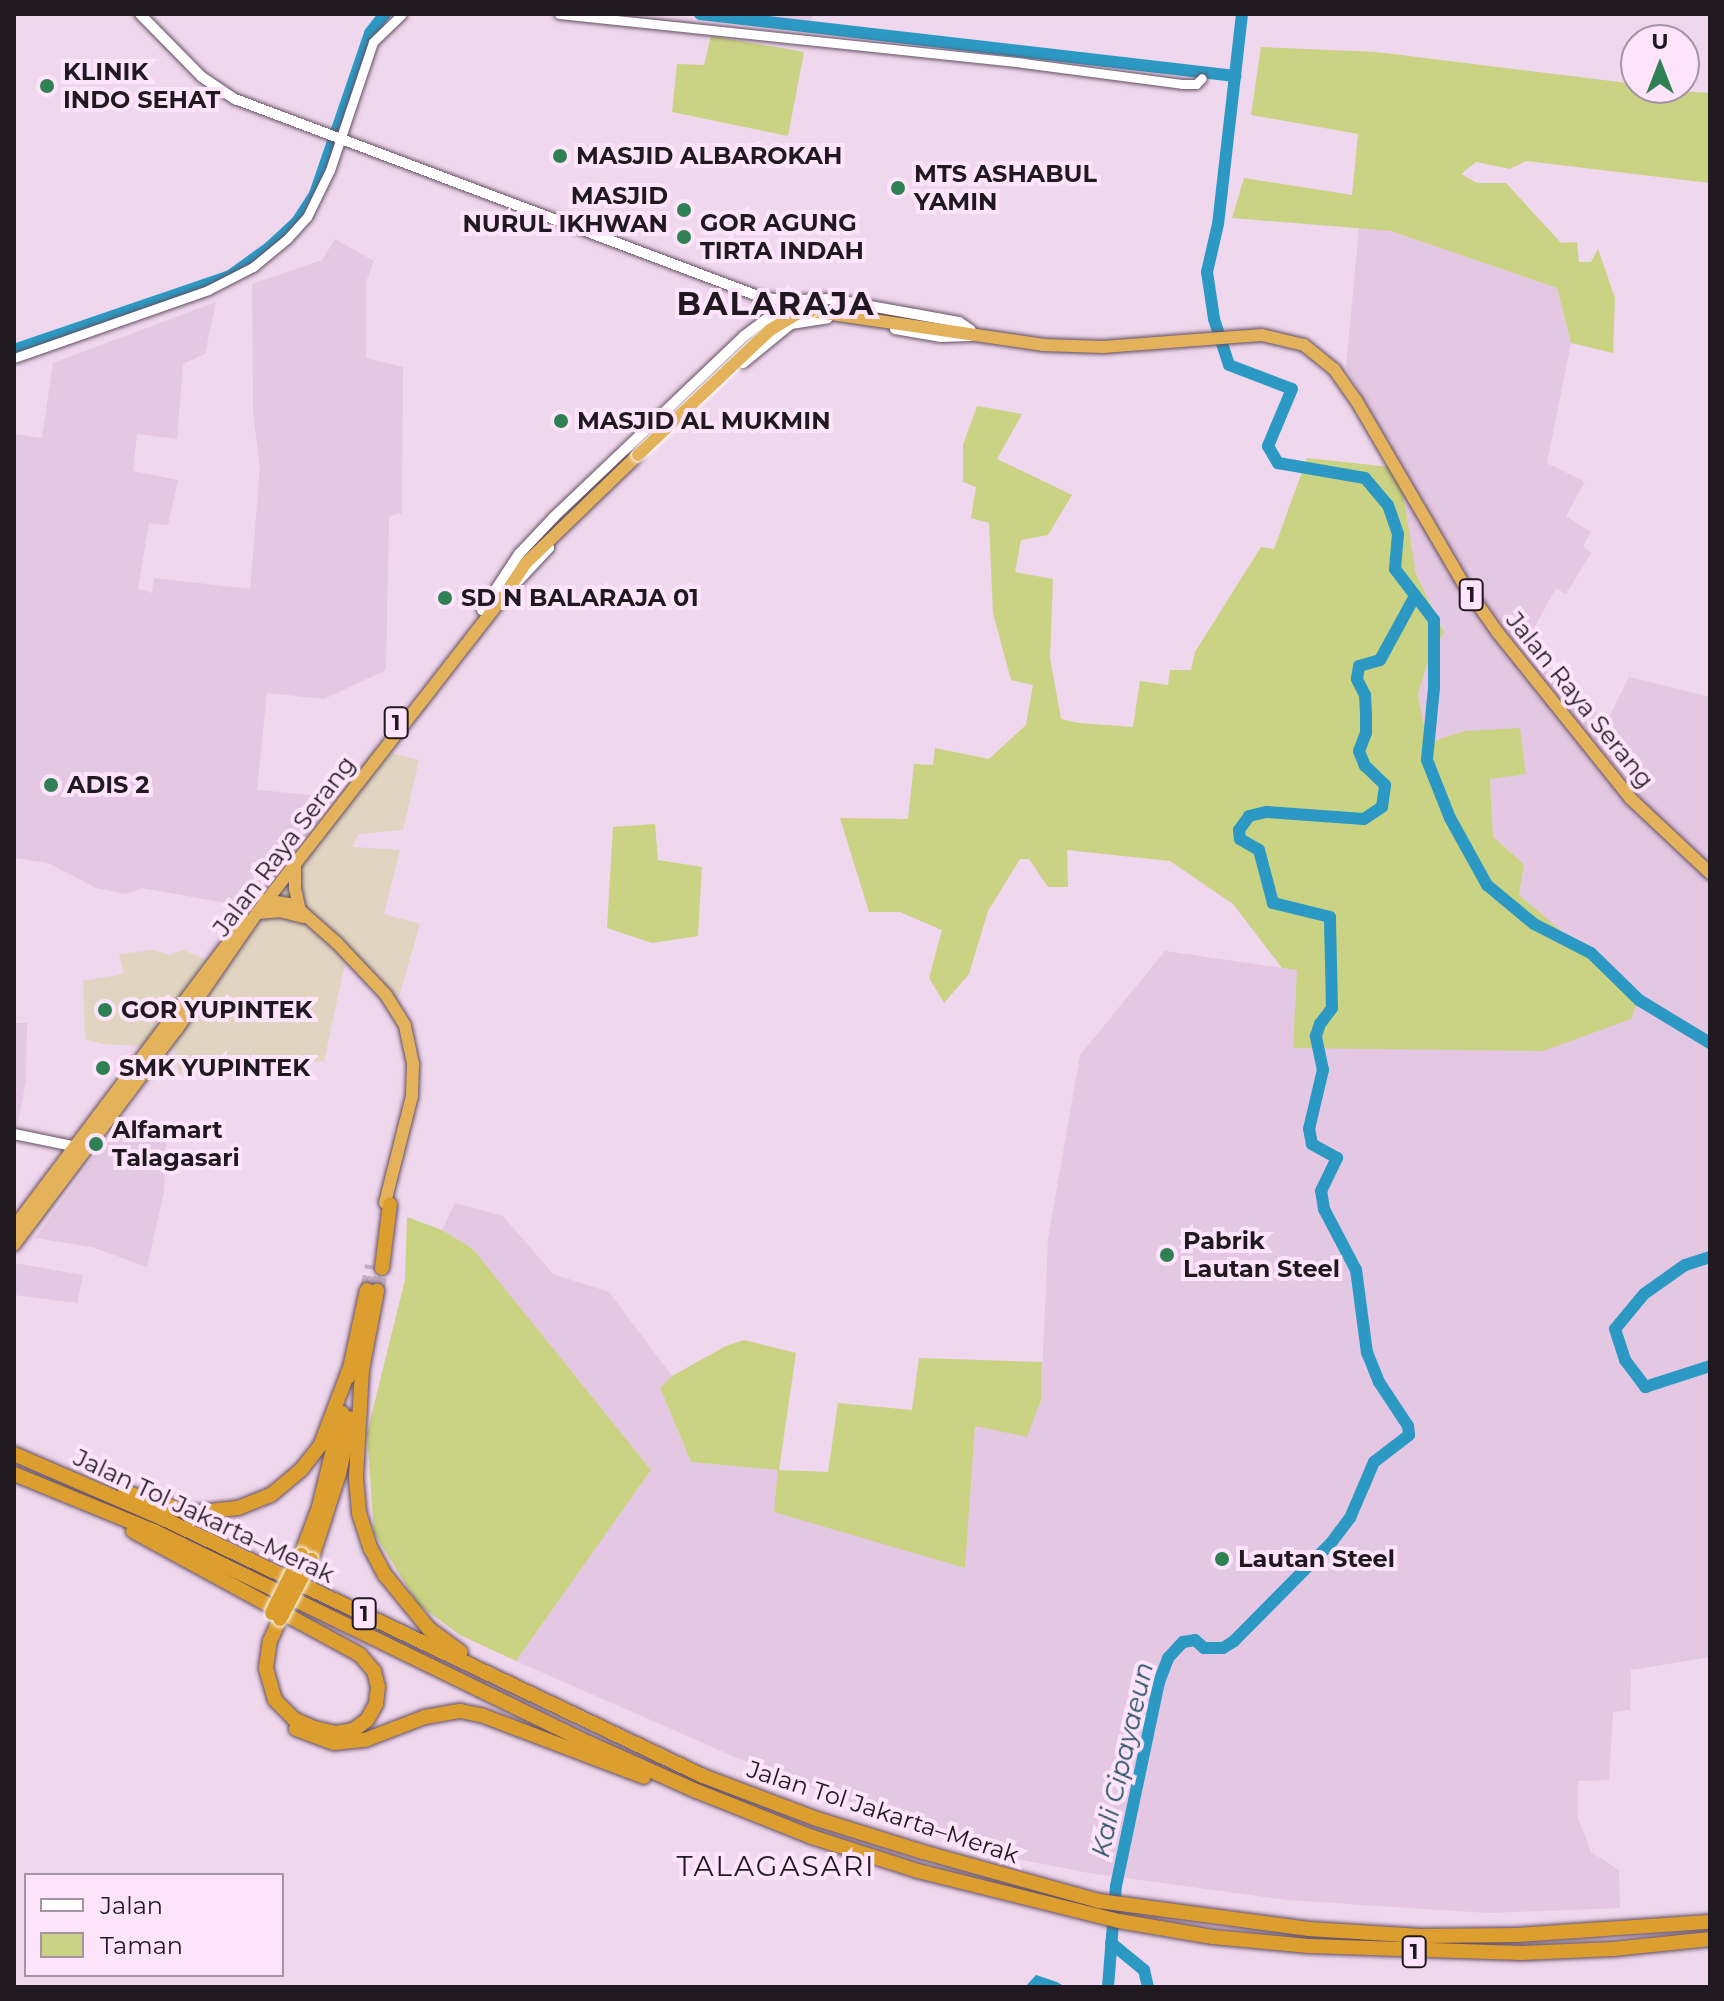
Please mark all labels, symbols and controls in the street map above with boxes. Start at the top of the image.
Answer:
north arrow [1620,24,1700,104]
text: U [1651,28,1669,55]
place label: KLINIK INDO SEHAT [63,58,220,114]
marker: KLINIK INDO SEHAT [38,77,56,95]
place label: MASJID ALBAROKAH [576,142,842,170]
marker: MASJID ALBAROKAH [551,147,569,165]
place label: MTS ASHABUL YAMIN [914,160,1097,216]
marker: MTS ASHABUL YAMIN [889,179,907,197]
place label: MASJID NURUL IKHWAN [462,182,668,238]
marker: MASJID NURUL IKHWAN [675,201,693,219]
place label: GOR AGUNG TIRTA INDAH [700,209,864,265]
marker: GOR AGUNG TIRTA INDAH [675,228,693,246]
district label: BALARAJA [677,285,875,323]
place label: MASJID AL MUKMIN [577,407,831,435]
marker: MASJID AL MUKMIN [552,412,570,430]
road number: 1 [1457,577,1485,613]
place label: SD N BALARAJA 01 [461,584,699,612]
marker: SD N BALARAJA 01 [436,589,454,607]
street label: Jalan Raya Serang [1500,606,1660,794]
road number: 1 [382,705,410,741]
street label: Jalan Raya Serang [207,750,361,942]
place label: ADIS 2 [67,771,149,799]
marker: ADIS 2 [42,776,60,794]
place label: GOR YUPINTEK [121,996,312,1024]
marker: GOR YUPINTEK [96,1001,114,1019]
place label: SMK YUPINTEK [119,1054,310,1082]
marker: SMK YUPINTEK [94,1059,112,1077]
place label: Alfamart Talagasari [112,1116,240,1172]
marker: Alfamart Talagasari [87,1135,105,1153]
place label: Pabrik Lautan Steel [1183,1227,1340,1283]
marker: Pabrik Lautan Steel [1158,1246,1176,1264]
street label: Jalan Tol Jakarta–Merak [69,1443,339,1589]
place label: Lautan Steel [1238,1545,1395,1573]
marker: Lautan Steel [1213,1550,1231,1568]
road number: 1 [350,1596,378,1632]
water label: Kali Cipayaeun [1085,1659,1161,1861]
street label: Jalan Tol Jakarta–Merak [744,1754,1022,1870]
district label: TALAGASARI [676,1849,876,1883]
legend [24,1873,284,1977]
text: Jalan [100,1891,163,1920]
text: Taman [100,1931,183,1960]
road number: 1 [1400,1934,1428,1970]

